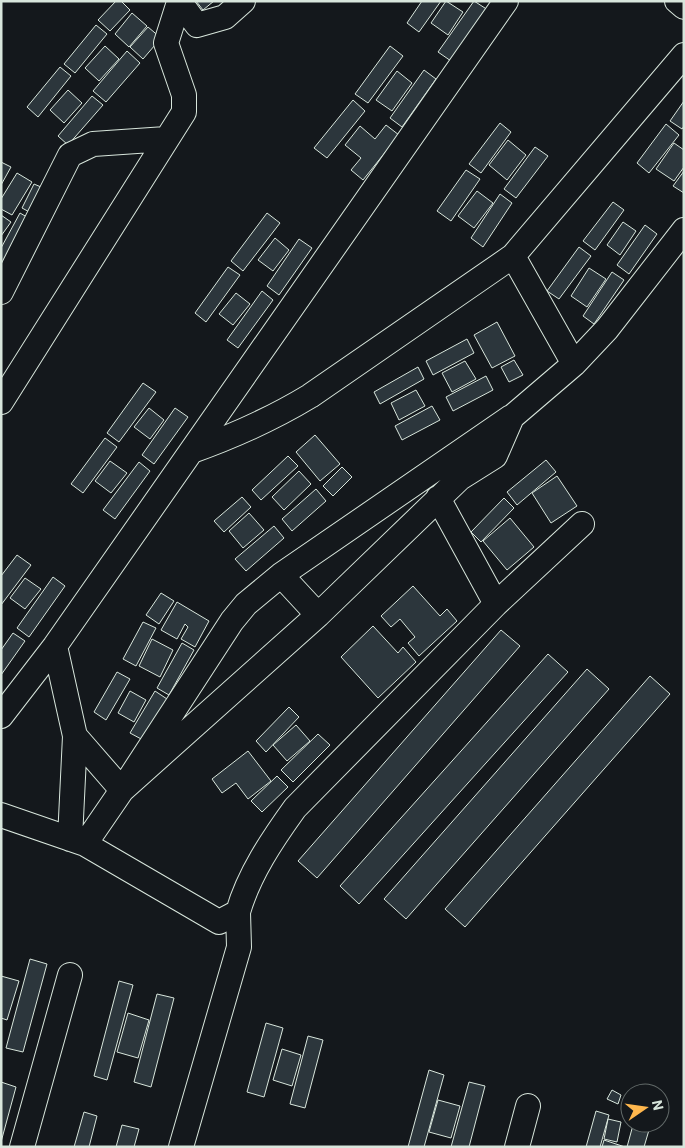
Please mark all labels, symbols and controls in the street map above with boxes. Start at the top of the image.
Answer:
north arrow [620,1083,670,1133]
text: N [649,1098,667,1112]

